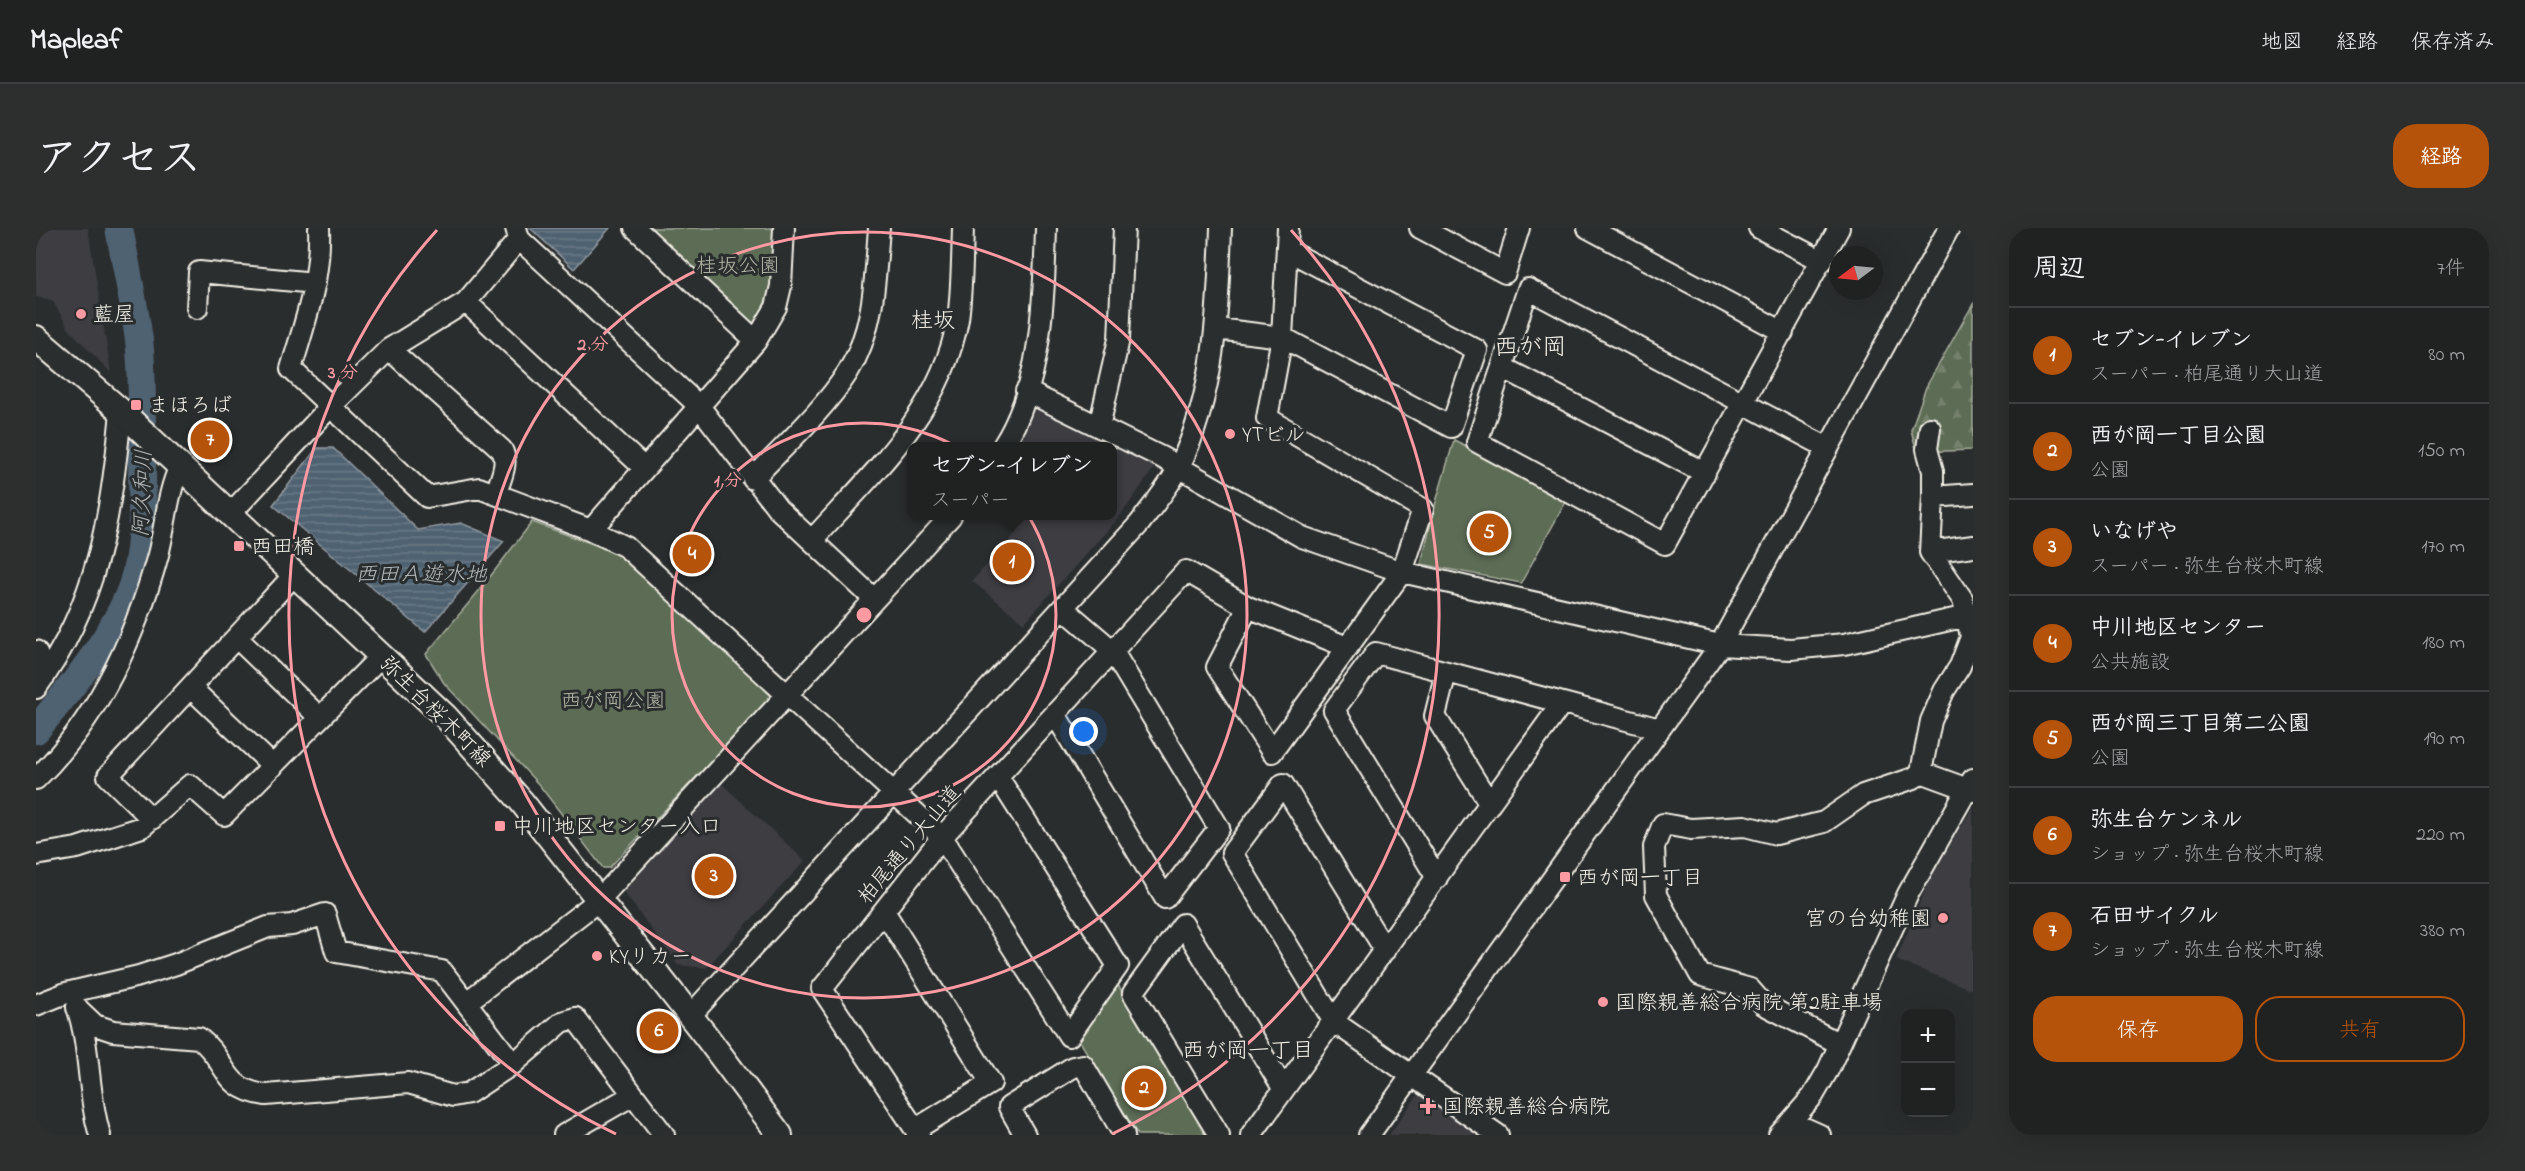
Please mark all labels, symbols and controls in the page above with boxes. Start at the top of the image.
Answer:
text: Mapleaf [30,21,122,62]
text: 地図 [2261,28,2303,58]
text: 経路 [2336,28,2378,58]
text: 保存済み [2411,28,2495,58]
button: 経路 [2393,124,2489,188]
text: アクセス [36,130,201,191]
north arrow [1829,246,1883,300]
text: 周辺 [2033,251,2085,289]
park label: 桂坂公園 [696,252,780,282]
text: 7件 [2437,255,2465,284]
place label: 藍屋 [93,301,135,331]
district label: 桂坂 [911,306,955,338]
marker: 藍屋 [74,307,88,321]
text: セブン-イレブン [2090,325,2252,357]
district label: 西が岡 [1494,331,1566,366]
text: 2 分 [576,333,609,359]
text: 1 [2049,341,2056,370]
text: 80 m [2428,341,2465,370]
text: 3 分 [327,361,358,387]
text: スーパー · 柏尾通り大山道 [2090,361,2323,390]
place label: まほろば [148,392,232,422]
marker: まほろば [129,398,143,412]
pin: 7 [190,418,230,462]
place label: YTビル [1242,421,1305,451]
text: 西が岡一丁目公園 [2090,421,2266,453]
marker: YTビル [1223,427,1237,441]
text: 2 [2048,437,2057,466]
text: 150 m [2418,437,2465,466]
popup [907,442,1117,520]
water label: 阿久和川 [126,449,162,538]
text: セブン-イレブン [931,451,1093,483]
text: 公園 [2090,457,2130,486]
text: 1 分 [714,469,742,495]
text: スーパー [931,487,1010,516]
pin: 5 [1470,510,1508,556]
text: いなげや [2090,517,2178,549]
pin: 4 [672,532,712,576]
place label: 西田橋 [251,533,314,563]
text: 3 [2048,533,2057,562]
text: 170 m [2421,533,2465,562]
marker: 西田橋 [232,539,246,553]
pin: 1 [992,540,1032,584]
text: スーパー · 弥生台桜木町線 [2090,553,2323,582]
water label: 西田Ａ遊水地 [355,560,488,592]
centre of rings [854,605,874,625]
text: 中川地区センター [2090,613,2266,645]
text: 4 [2048,629,2057,658]
text: 180 m [2422,629,2465,658]
text: 公共施設 [2090,649,2170,678]
street label: 弥生台桜木町線 [372,650,497,775]
park label: 西が岡公園 [561,687,666,717]
text: 西が岡三丁目第二公園 [2090,709,2310,741]
your location [1069,717,1098,746]
text: 5 [2047,725,2058,754]
text: 190 m [2423,725,2465,754]
text: 公園 [2090,745,2130,774]
street label: 柏尾通り大山道 [852,779,969,911]
text: 弥生台ケンネル [2090,805,2243,837]
place label: 中川地区センター入口 [512,813,721,843]
marker: 中川地区センター入口 [493,819,507,833]
text: 6 [2048,821,2057,850]
text: 220 m [2416,821,2465,850]
text: ショップ · 弥生台桜木町線 [2090,841,2323,870]
pin: 3 [694,854,734,898]
place label: 西が岡一丁目 [1577,864,1703,894]
marker: 西が岡一丁目 [1558,870,1572,884]
text: 石田サイクル [2090,901,2219,933]
place label: 宮の台幼稚園 [1805,905,1931,935]
marker: 宮の台幼稚園 [1936,911,1950,925]
text: 7 [2048,917,2057,946]
text: 380 m [2420,917,2465,946]
text: ショップ · 弥生台桜木町線 [2090,937,2323,966]
place label: KYリカー [609,943,692,973]
marker: KYリカー [590,949,604,963]
place label: 国際親善総合病院 第2駐車場 [1615,989,1883,1019]
marker: 国際親善総合病院 第2駐車場 [1596,995,1610,1009]
button: 保存 [2033,996,2243,1062]
button: 共有 [2255,996,2465,1062]
pin: 6 [640,1008,678,1054]
map controls [1901,1009,1955,1117]
button: + [1901,1009,1955,1063]
district label: 西が岡一丁目 [1182,1036,1314,1068]
button: − [1901,1063,1955,1117]
pin: 2 [1124,1066,1164,1110]
place label: 国際親善総合病院 [1442,1093,1610,1123]
marker: 国際親善総合病院 [1419,1097,1437,1115]

